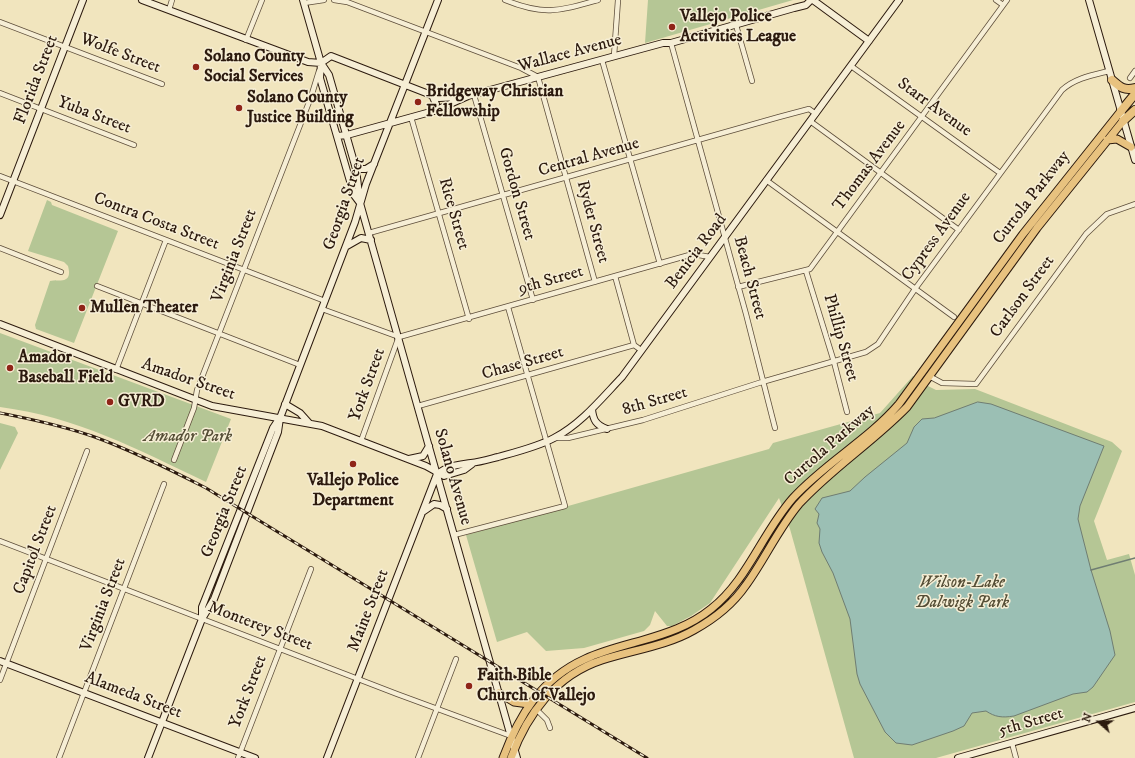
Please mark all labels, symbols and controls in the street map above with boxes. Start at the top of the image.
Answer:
place label: Vallejo Police Activities League [680,7,796,47]
marker: Vallejo Police Activities League [667,22,677,32]
street label: Wolfe Street [77,29,163,79]
street label: Wallace Avenue [516,30,624,78]
street label: Florida Street [11,32,63,128]
place label: Solano County Social Services [204,47,304,87]
marker: Solano County Social Services [191,62,201,72]
street label: Starr Avenue [893,74,975,142]
place label: Bridgeway Christian Fellowship [426,82,563,122]
place label: Solano County Justice Building [247,88,354,128]
street label: Yuba Street [54,93,134,139]
marker: Bridgeway Christian Fellowship [413,97,423,107]
marker: Solano County Justice Building [234,103,244,113]
street label: Thomas Avenue [829,117,911,215]
street label: Central Avenue [536,134,642,182]
street label: Gordon Street [493,145,539,243]
street label: Curtola Parkway [989,147,1075,249]
street label: Georgia Street [320,155,370,253]
street label: Rice Street [433,176,473,252]
street label: Ryder Street [571,178,613,266]
street label: Cypress Avenue [898,188,976,286]
street label: Contra Costa Street [90,189,222,255]
street label: Virginia Street [208,206,262,306]
street label: Benicia Road [662,210,732,294]
street label: Beach Street [728,234,770,322]
street label: Carlson Street [986,252,1060,342]
street label: 9th Street [516,262,586,300]
street label: Phillip Street [818,292,862,384]
place label: Mullen Theater [90,298,198,318]
marker: Mullen Theater [77,303,87,313]
street label: Chase Street [480,343,566,385]
street label: York Street [345,346,391,424]
place label: Amador Baseball Field [18,348,113,388]
street label: Amador Street [138,354,238,406]
marker: Amador Baseball Field [5,363,15,373]
street label: 8th Street [620,383,690,421]
place label: GVRD [118,392,165,412]
marker: GVRD [105,397,115,407]
street label: Curtola Parkway [781,401,879,491]
park label: Amador Park [144,427,232,447]
street label: Solano Avenue [429,427,475,527]
marker: Vallejo Police Department [348,459,358,469]
street label: Georgia Street [197,463,253,561]
place label: Vallejo Police Department [307,471,399,511]
street label: Capitol Street [10,502,62,598]
street label: Virginia Street [77,555,131,655]
street label: Maine Street [344,567,394,655]
park label: Wilson-Lake Dalwigk Park [915,573,1009,613]
street label: Monterey Street [205,598,315,656]
street label: York Street [226,653,272,731]
place label: Faith Bible Church of Vallejo [477,666,595,706]
street label: Alameda Street [82,668,184,724]
marker: Faith Bible Church of Vallejo [464,681,474,691]
north arrow [1079,702,1119,742]
street label: 5th Street [996,704,1066,742]
text: N [1080,711,1096,725]

